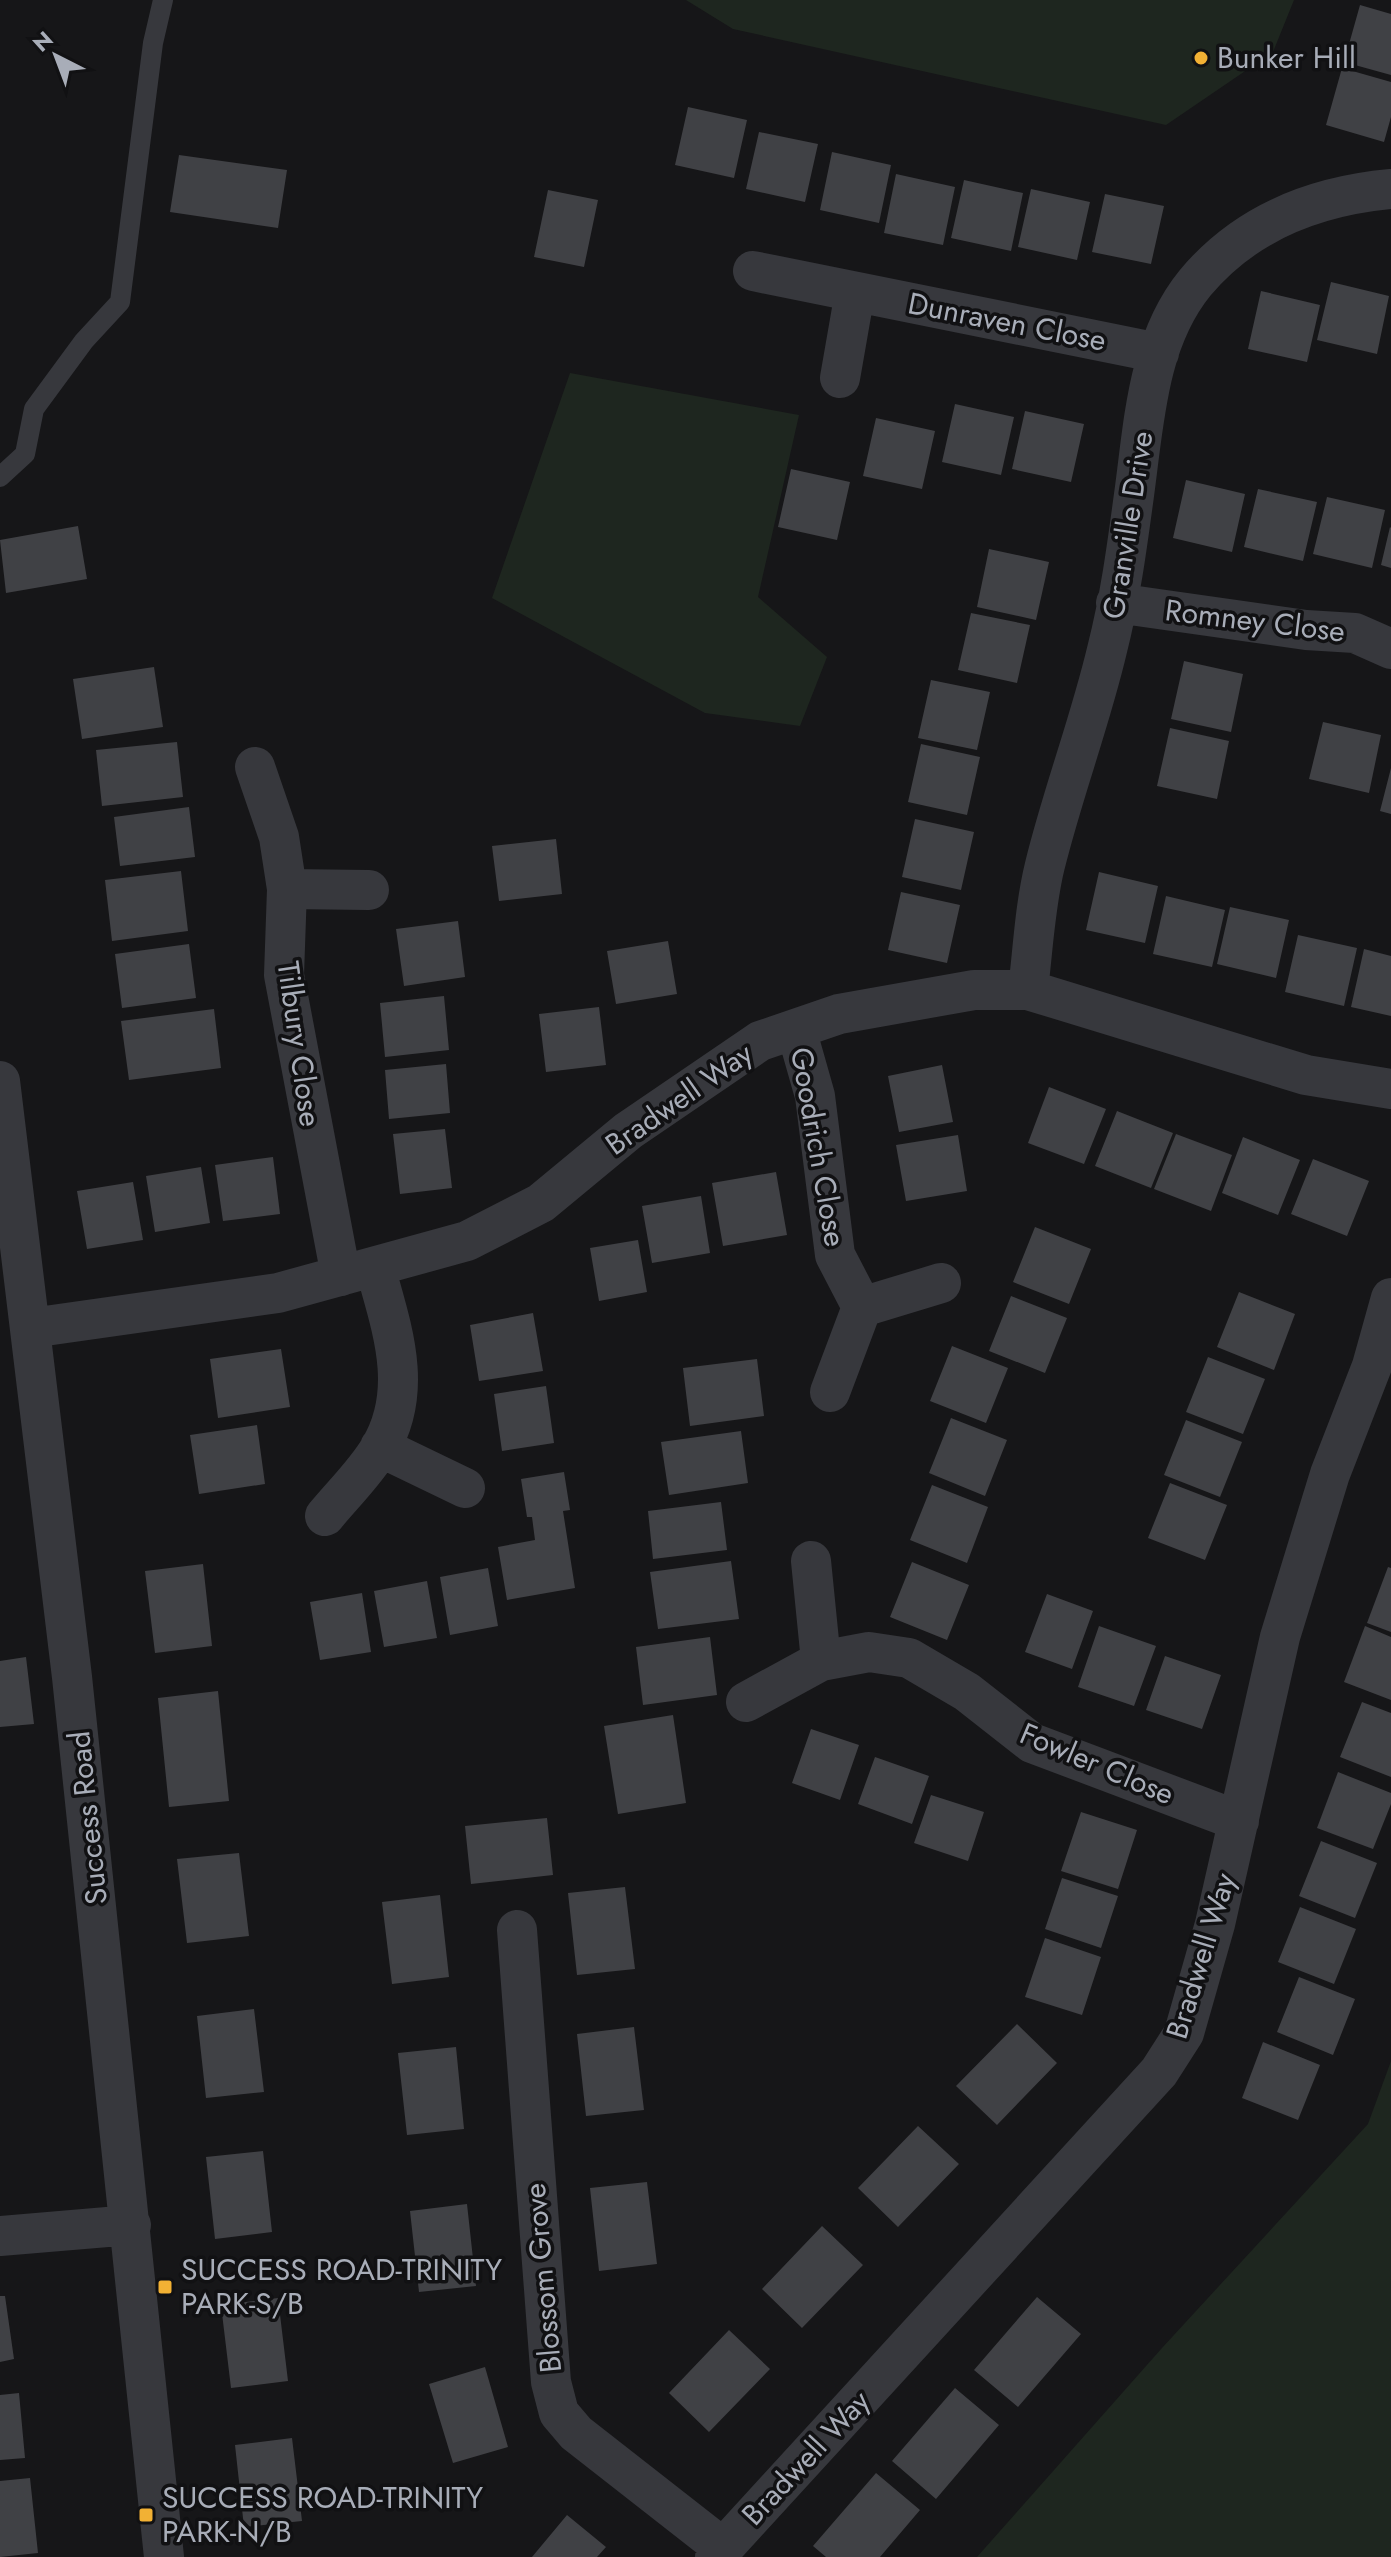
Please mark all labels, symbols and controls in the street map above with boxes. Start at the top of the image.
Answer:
north arrow [16,16,96,96]
text: N [25,23,60,59]
place label: Bunker Hill [1217,36,1356,79]
marker: Bunker Hill [1192,49,1210,67]
street label: Dunraven Close [904,281,1110,362]
street label: Granville Drive [1091,428,1164,622]
street label: Romney Close [1163,588,1347,653]
street label: Tilbury Close [267,959,332,1129]
street label: Bradwell Way [596,1032,762,1165]
street label: Goodrich Close [780,1044,857,1250]
street label: Fowler Close [1014,1712,1181,1815]
street label: Success Road [57,1729,118,1907]
street label: Bradwell Way [1155,1867,1246,2044]
street label: Blossom Grove [513,2181,572,2375]
place label: SUCCESS ROAD-TRINITY PARK-S/B [181,2248,502,2325]
marker: SUCCESS ROAD-TRINITY PARK-S/B [156,2278,174,2296]
street label: Bradwell Way [732,2380,880,2535]
place label: SUCCESS ROAD-TRINITY PARK-N/B [162,2476,483,2553]
marker: SUCCESS ROAD-TRINITY PARK-N/B [137,2506,155,2524]

